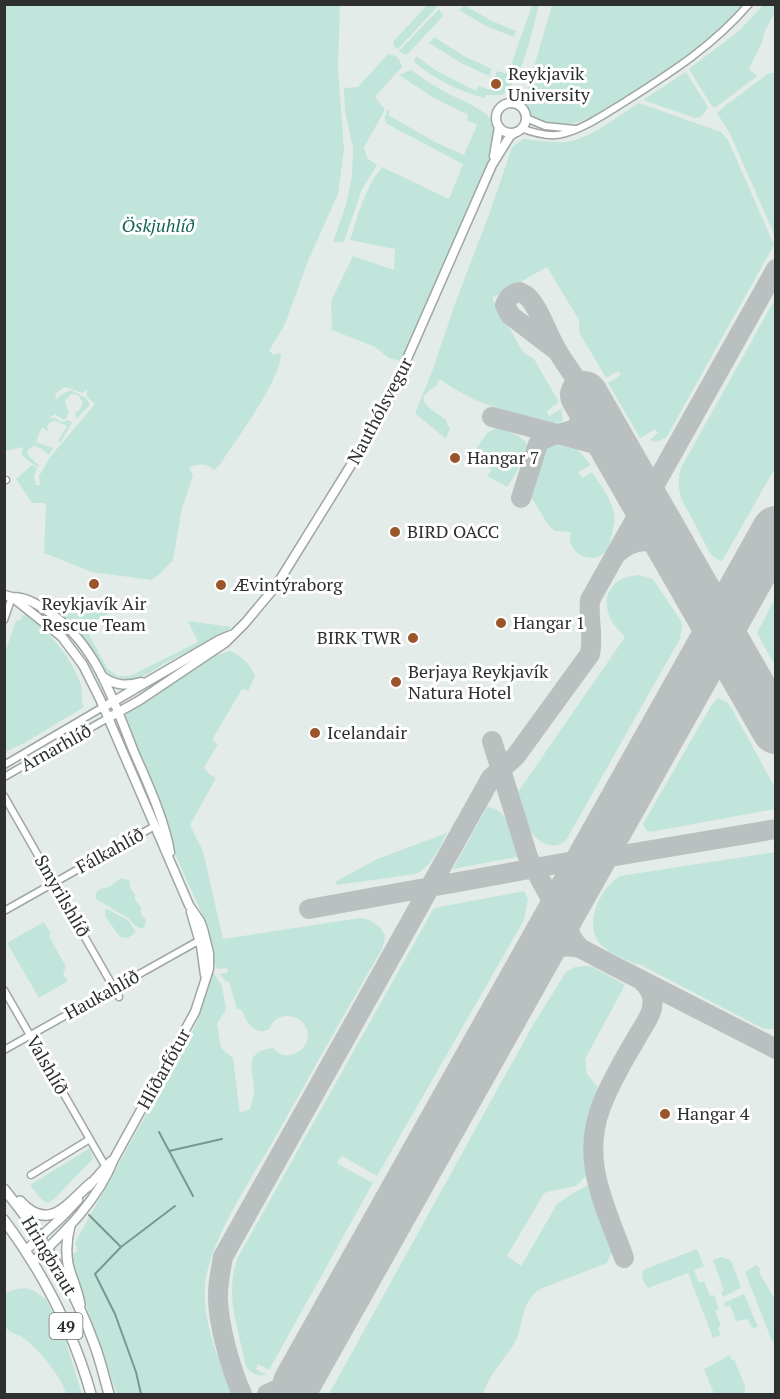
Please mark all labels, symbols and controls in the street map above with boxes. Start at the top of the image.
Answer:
place label: Reykjavik University [508,61,591,106]
marker: Reykjavik University [489,77,503,91]
park label: Öskjuhlíð [121,213,196,237]
street label: Nauthólsvegur [341,353,417,468]
place label: Hangar 7 [467,445,539,469]
marker: Hangar 7 [448,451,462,465]
place label: BIRD OACC [407,519,499,543]
marker: BIRD OACC [388,525,402,539]
place label: Ævintýraborg [233,572,343,596]
marker: Reykjavík Air Rescue Team [87,577,101,591]
marker: Ævintýraborg [214,578,228,592]
place label: Reykjavík Air Rescue Team [42,591,147,636]
place label: Hangar 1 [513,610,585,634]
marker: Hangar 1 [494,616,508,630]
place label: BIRK TWR [317,625,402,649]
marker: BIRK TWR [406,631,420,645]
place label: Berjaya Reykjavík Natura Hotel [408,659,549,704]
marker: Berjaya Reykjavík Natura Hotel [389,675,403,689]
street label: Arnarhlíð [16,718,95,776]
place label: Icelandair [327,720,407,744]
marker: Icelandair [308,726,322,740]
street label: Fálkahlíð [71,822,148,878]
street label: Smyrilshlíð [30,850,96,941]
street label: Haukahlíð [60,964,143,1024]
street label: Hlíðarfótur [131,1024,195,1113]
street label: Valshlíð [21,1031,74,1098]
place label: Hangar 4 [677,1101,750,1125]
marker: Hangar 4 [658,1107,672,1121]
street label: Hringbraut [17,1211,83,1300]
road number: 49 [50,1313,82,1339]

